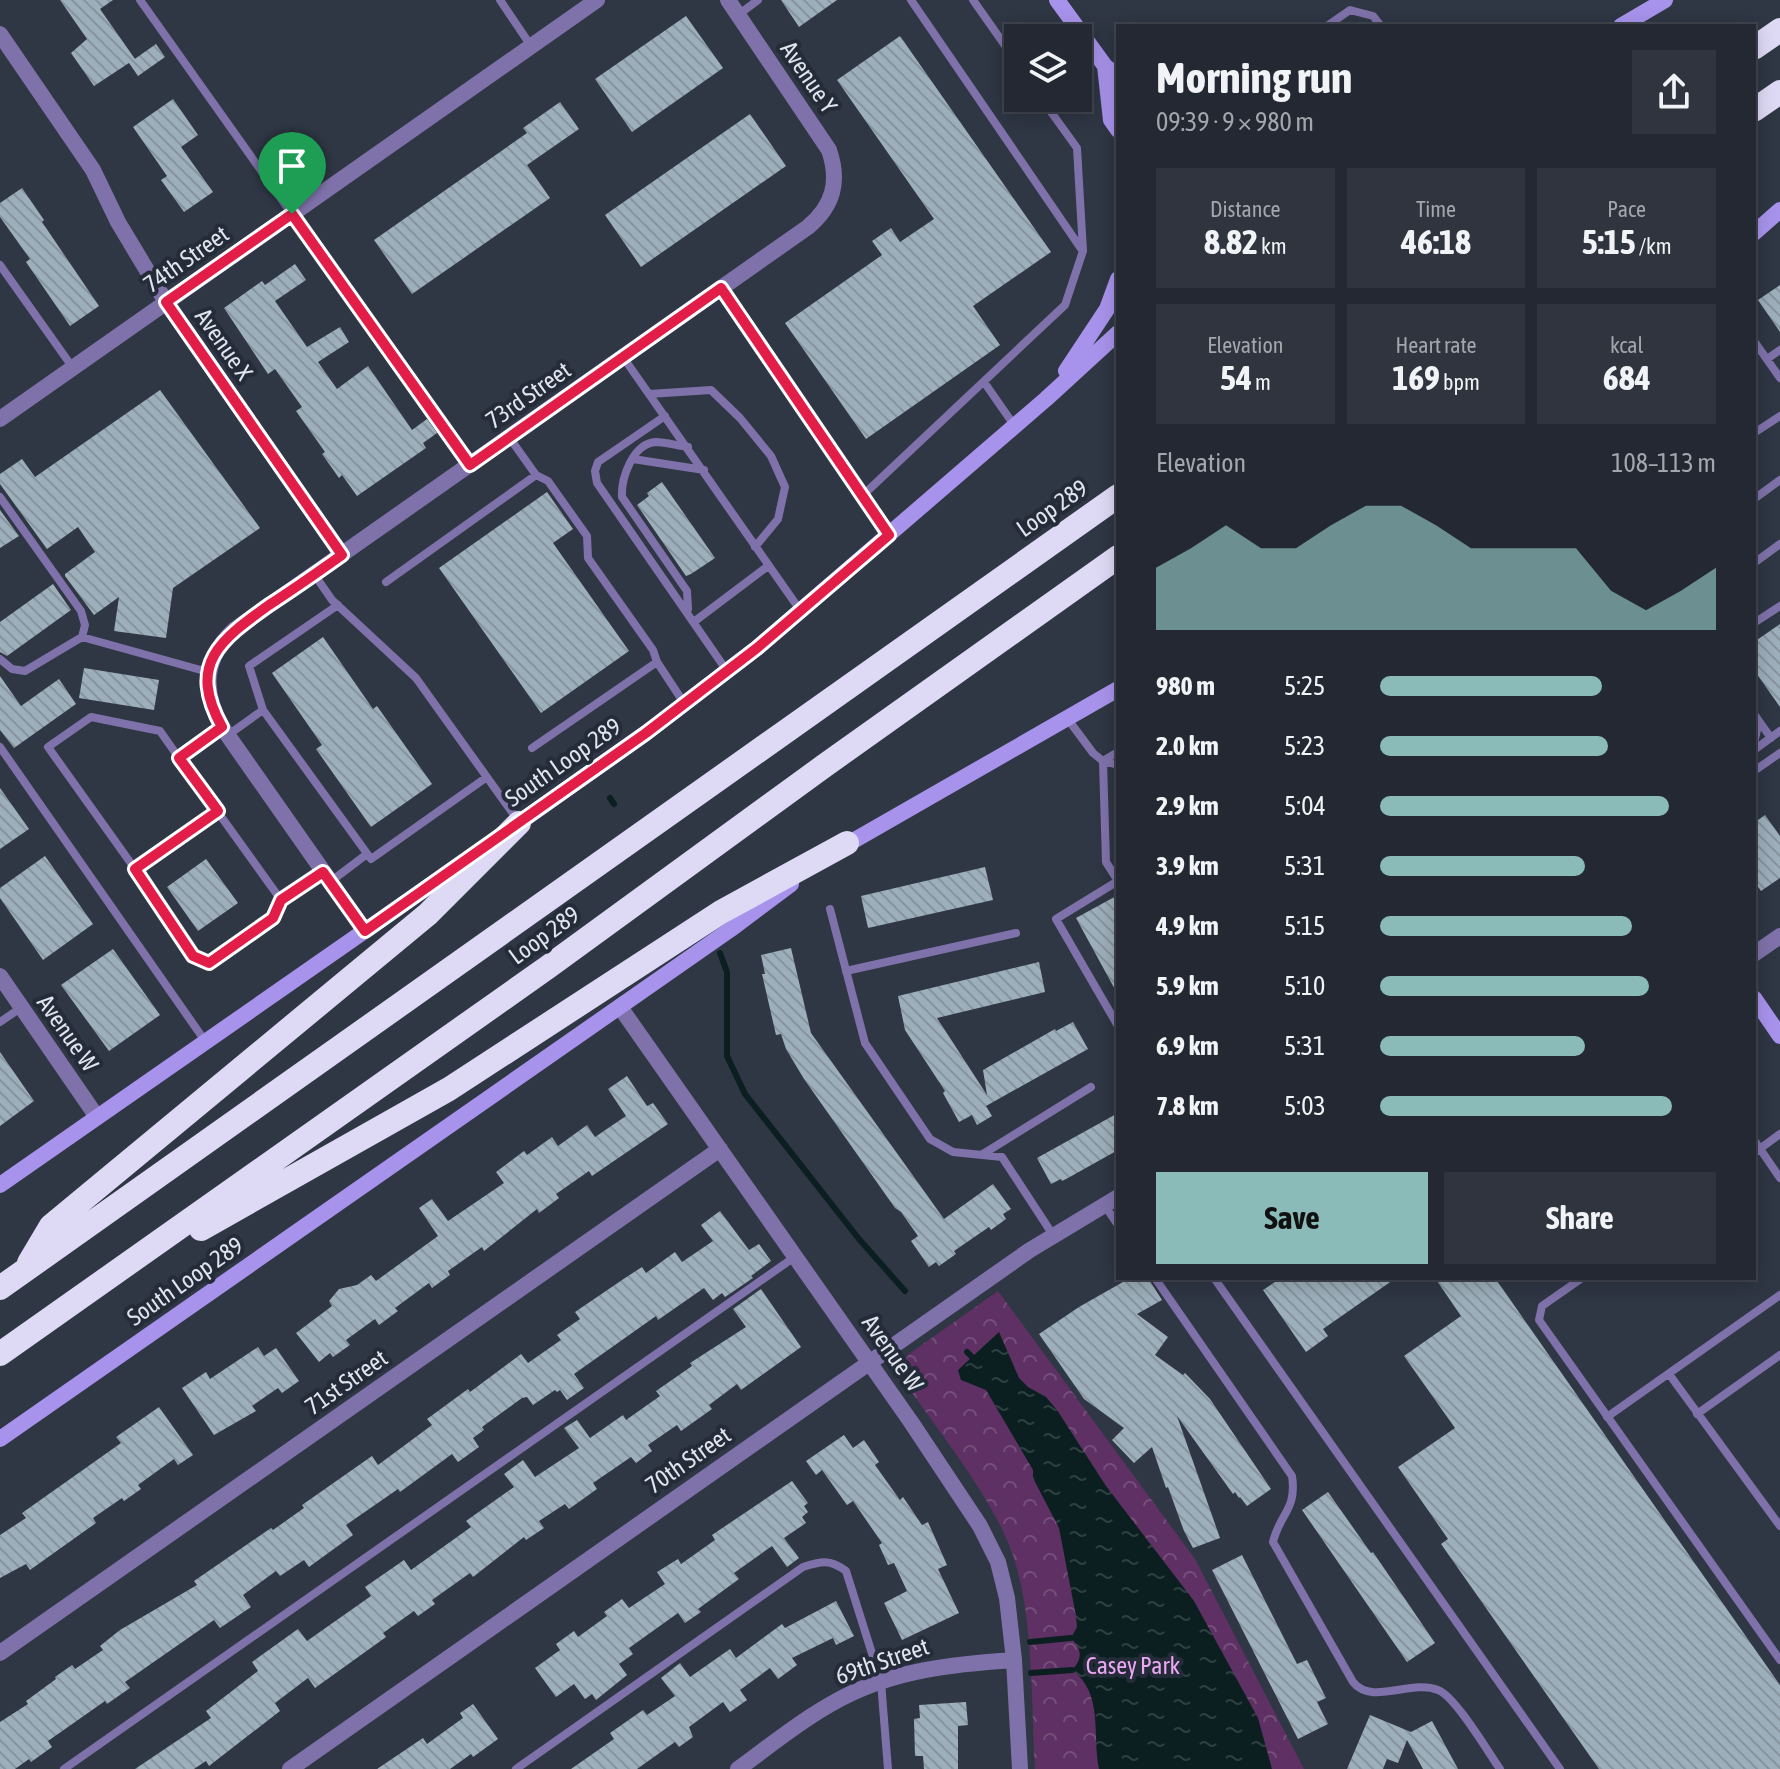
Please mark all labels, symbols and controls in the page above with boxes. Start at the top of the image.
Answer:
map controls [1004,24,1092,112]
button: layers [1004,24,1092,112]
street label: Avenue Y [775,36,843,118]
button: share [1632,50,1716,134]
text: Morning run [1156,52,1352,102]
text: 09:39 · 9 × 980 m [1156,107,1314,137]
pin [258,132,326,214]
icon: arrive [270,144,314,188]
text: Distance [1210,196,1281,222]
text: Time [1416,196,1456,222]
text: Pace [1607,196,1646,222]
street label: 74th Street [139,220,234,298]
text: 8.82 [1204,222,1258,261]
text: 46:18 [1401,222,1471,261]
text: 5:15 [1582,222,1636,261]
text: km [1258,233,1287,259]
text: /km [1636,233,1672,259]
street label: Avenue X [190,303,258,385]
text: Elevation [1207,332,1283,358]
text: Heart rate [1395,332,1477,358]
text: kcal [1610,332,1643,358]
street label: 73rd Street [481,356,576,434]
text: 54 [1220,358,1252,397]
text: 169 [1392,358,1440,397]
text: 684 [1603,358,1651,397]
text: m [1252,369,1271,395]
text: bpm [1440,369,1480,395]
text: Elevation [1156,448,1246,478]
text: 108–113 m [1611,448,1716,478]
street label: Loop 289 [1011,474,1093,542]
text: 980 m [1156,671,1215,701]
text: 5:25 [1284,671,1325,701]
street label: South Loop 289 [500,712,626,812]
text: 2.0 km [1156,731,1219,761]
text: 5:23 [1284,731,1325,761]
text: 2.9 km [1156,791,1219,821]
text: 5:04 [1284,791,1326,821]
text: 3.9 km [1156,851,1219,881]
text: 5:31 [1284,851,1325,881]
street label: Loop 289 [504,900,584,970]
text: 4.9 km [1156,911,1219,941]
text: 5:15 [1284,911,1325,941]
text: 5.9 km [1156,971,1219,1001]
text: 5:10 [1284,971,1325,1001]
street label: Avenue W [32,990,104,1077]
text: 6.9 km [1156,1031,1219,1061]
text: 5:31 [1284,1031,1325,1061]
text: 7.8 km [1156,1091,1219,1121]
text: 5:03 [1284,1091,1326,1121]
button: Save [1156,1172,1428,1264]
button: Share [1444,1172,1716,1264]
street label: South Loop 289 [122,1231,248,1331]
street label: Avenue W [857,1310,929,1397]
street label: 71st Street [300,1344,392,1420]
street label: 70th Street [641,1421,736,1499]
street label: 69th Street [832,1632,932,1690]
park label: Casey Park [1086,1652,1181,1679]

